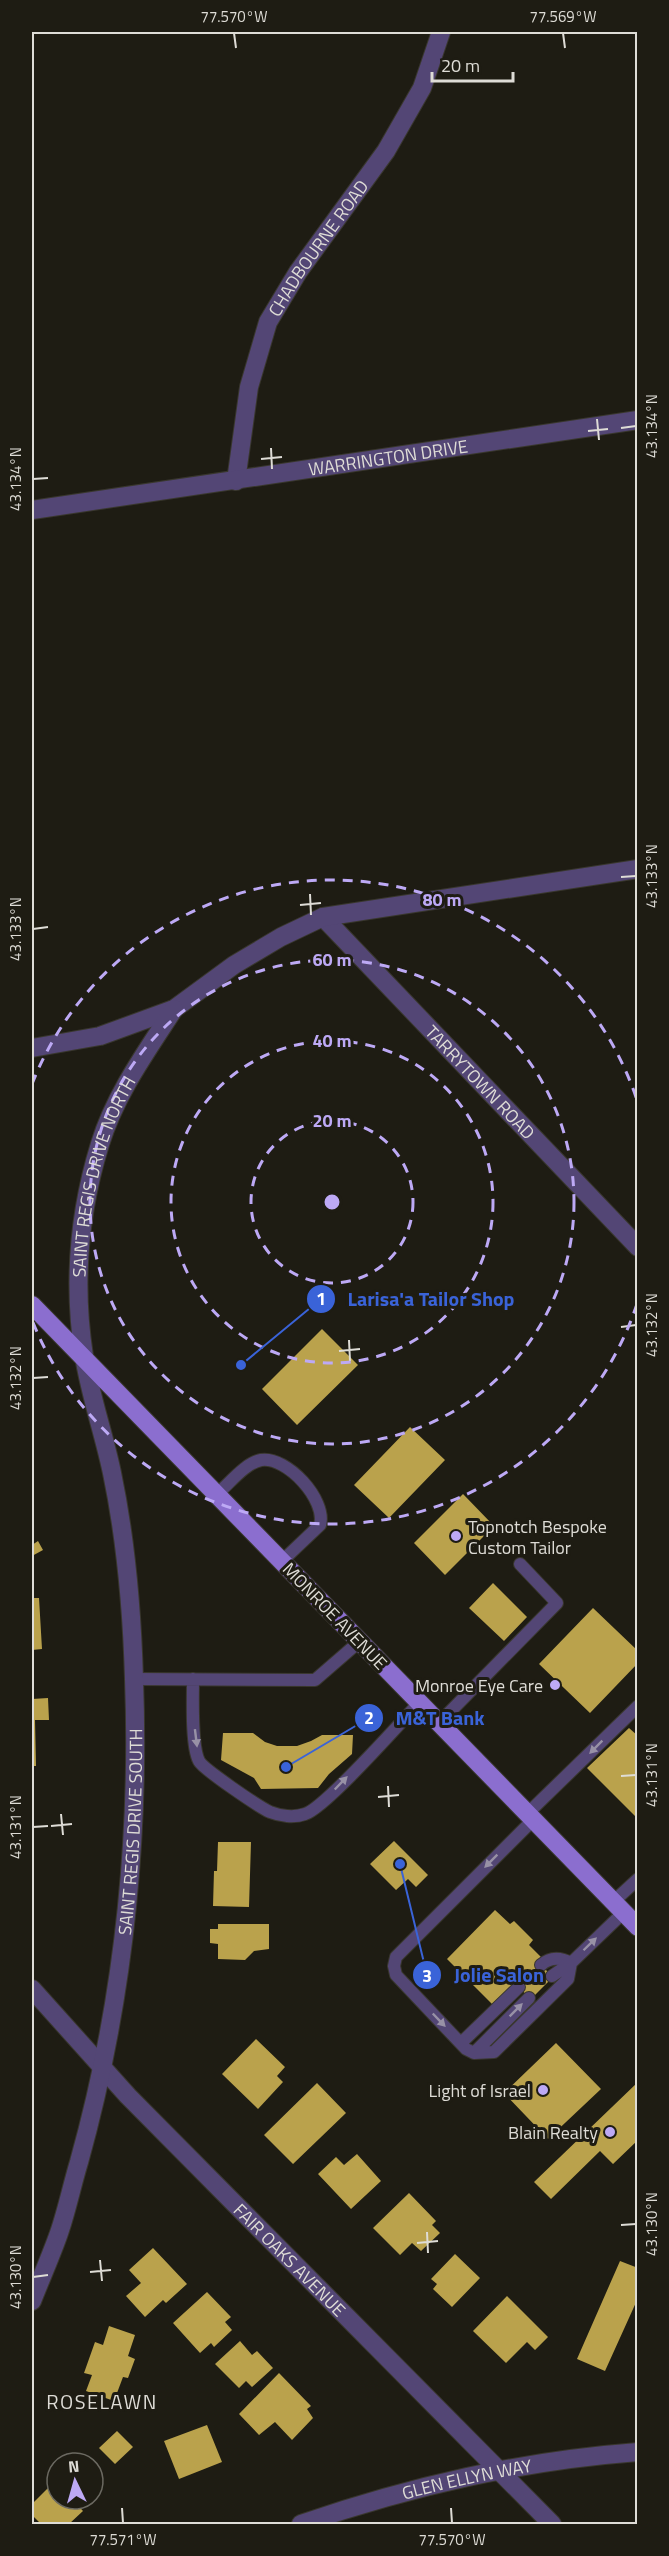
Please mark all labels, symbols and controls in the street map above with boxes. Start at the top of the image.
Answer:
text: 77.570°W [201,5,267,28]
text: 77.569°W [530,5,596,28]
scale bar [432,45,513,83]
text: 20 m [441,52,480,79]
street label: CHADBOURNE ROAD [261,174,375,321]
text: 43.134°N [640,394,663,458]
street label: WARRINGTON DRIVE [307,432,470,482]
text: 43.134°N [4,447,27,511]
text: 43.133°N [640,844,663,908]
text: 80 m [422,886,462,913]
text: 43.133°N [4,897,27,961]
text: 60 m [312,946,352,973]
street label: TARRYTOWN ROAD [419,1019,542,1145]
text: 40 m [312,1027,352,1054]
street label: SAINT REGIS DRIVE NORTH [65,1071,142,1278]
text: 20 m [312,1107,352,1134]
centre of rings [322,1192,342,1212]
callout: Larisa'a Tailor Shop [306,1280,527,1318]
text: Larisa'a Tailor Shop [348,1283,515,1314]
text: 1 [316,1285,326,1312]
text: 43.132°N [640,1293,663,1357]
text: 43.132°N [4,1346,27,1410]
place label: Topnotch Bespoke Custom Tailor [468,1513,607,1561]
marker: Topnotch Bespoke Custom Tailor [449,1529,463,1543]
street label: MONROE AVENUE [277,1556,394,1676]
place label: Monroe Eye Care [415,1672,543,1699]
marker: Monroe Eye Care [548,1678,562,1692]
callout: M&T Bank [354,1699,497,1737]
text: M&T Bank [395,1702,485,1733]
text: 2 [364,1704,374,1731]
street label: SAINT REGIS DRIVE SOUTH [110,1728,149,1937]
one-way arrow [191,1728,200,1747]
one-way arrow [589,1740,603,1754]
text: 43.131°N [640,1743,663,1807]
one-way arrow [334,1777,348,1791]
text: 43.131°N [4,1795,27,1859]
one-way arrow [485,1853,499,1867]
one-way arrow [583,1937,598,1951]
callout: Jolie Salon [412,1956,556,1994]
text: Jolie Salon [454,1959,544,1990]
text: 3 [422,1962,432,1989]
one-way arrow [509,2004,523,2018]
one-way arrow [431,2012,445,2026]
place label: Light of Israel [429,2077,531,2104]
marker: Light of Israel [536,2083,550,2097]
place label: Blain Realty [508,2119,598,2146]
marker: Blain Realty [603,2125,617,2139]
text: 43.130°N [640,2192,663,2256]
street label: FAIR OAKS AVENUE [228,2197,352,2322]
text: 43.130°N [4,2245,27,2309]
district label: ROSELAWN [46,2386,158,2417]
north arrow [45,2451,105,2511]
street label: GLEN ELLYN WAY [399,2451,534,2506]
text: N [67,2454,80,2478]
text: 77.571°W [90,2528,156,2551]
text: 77.570°W [419,2528,485,2551]

